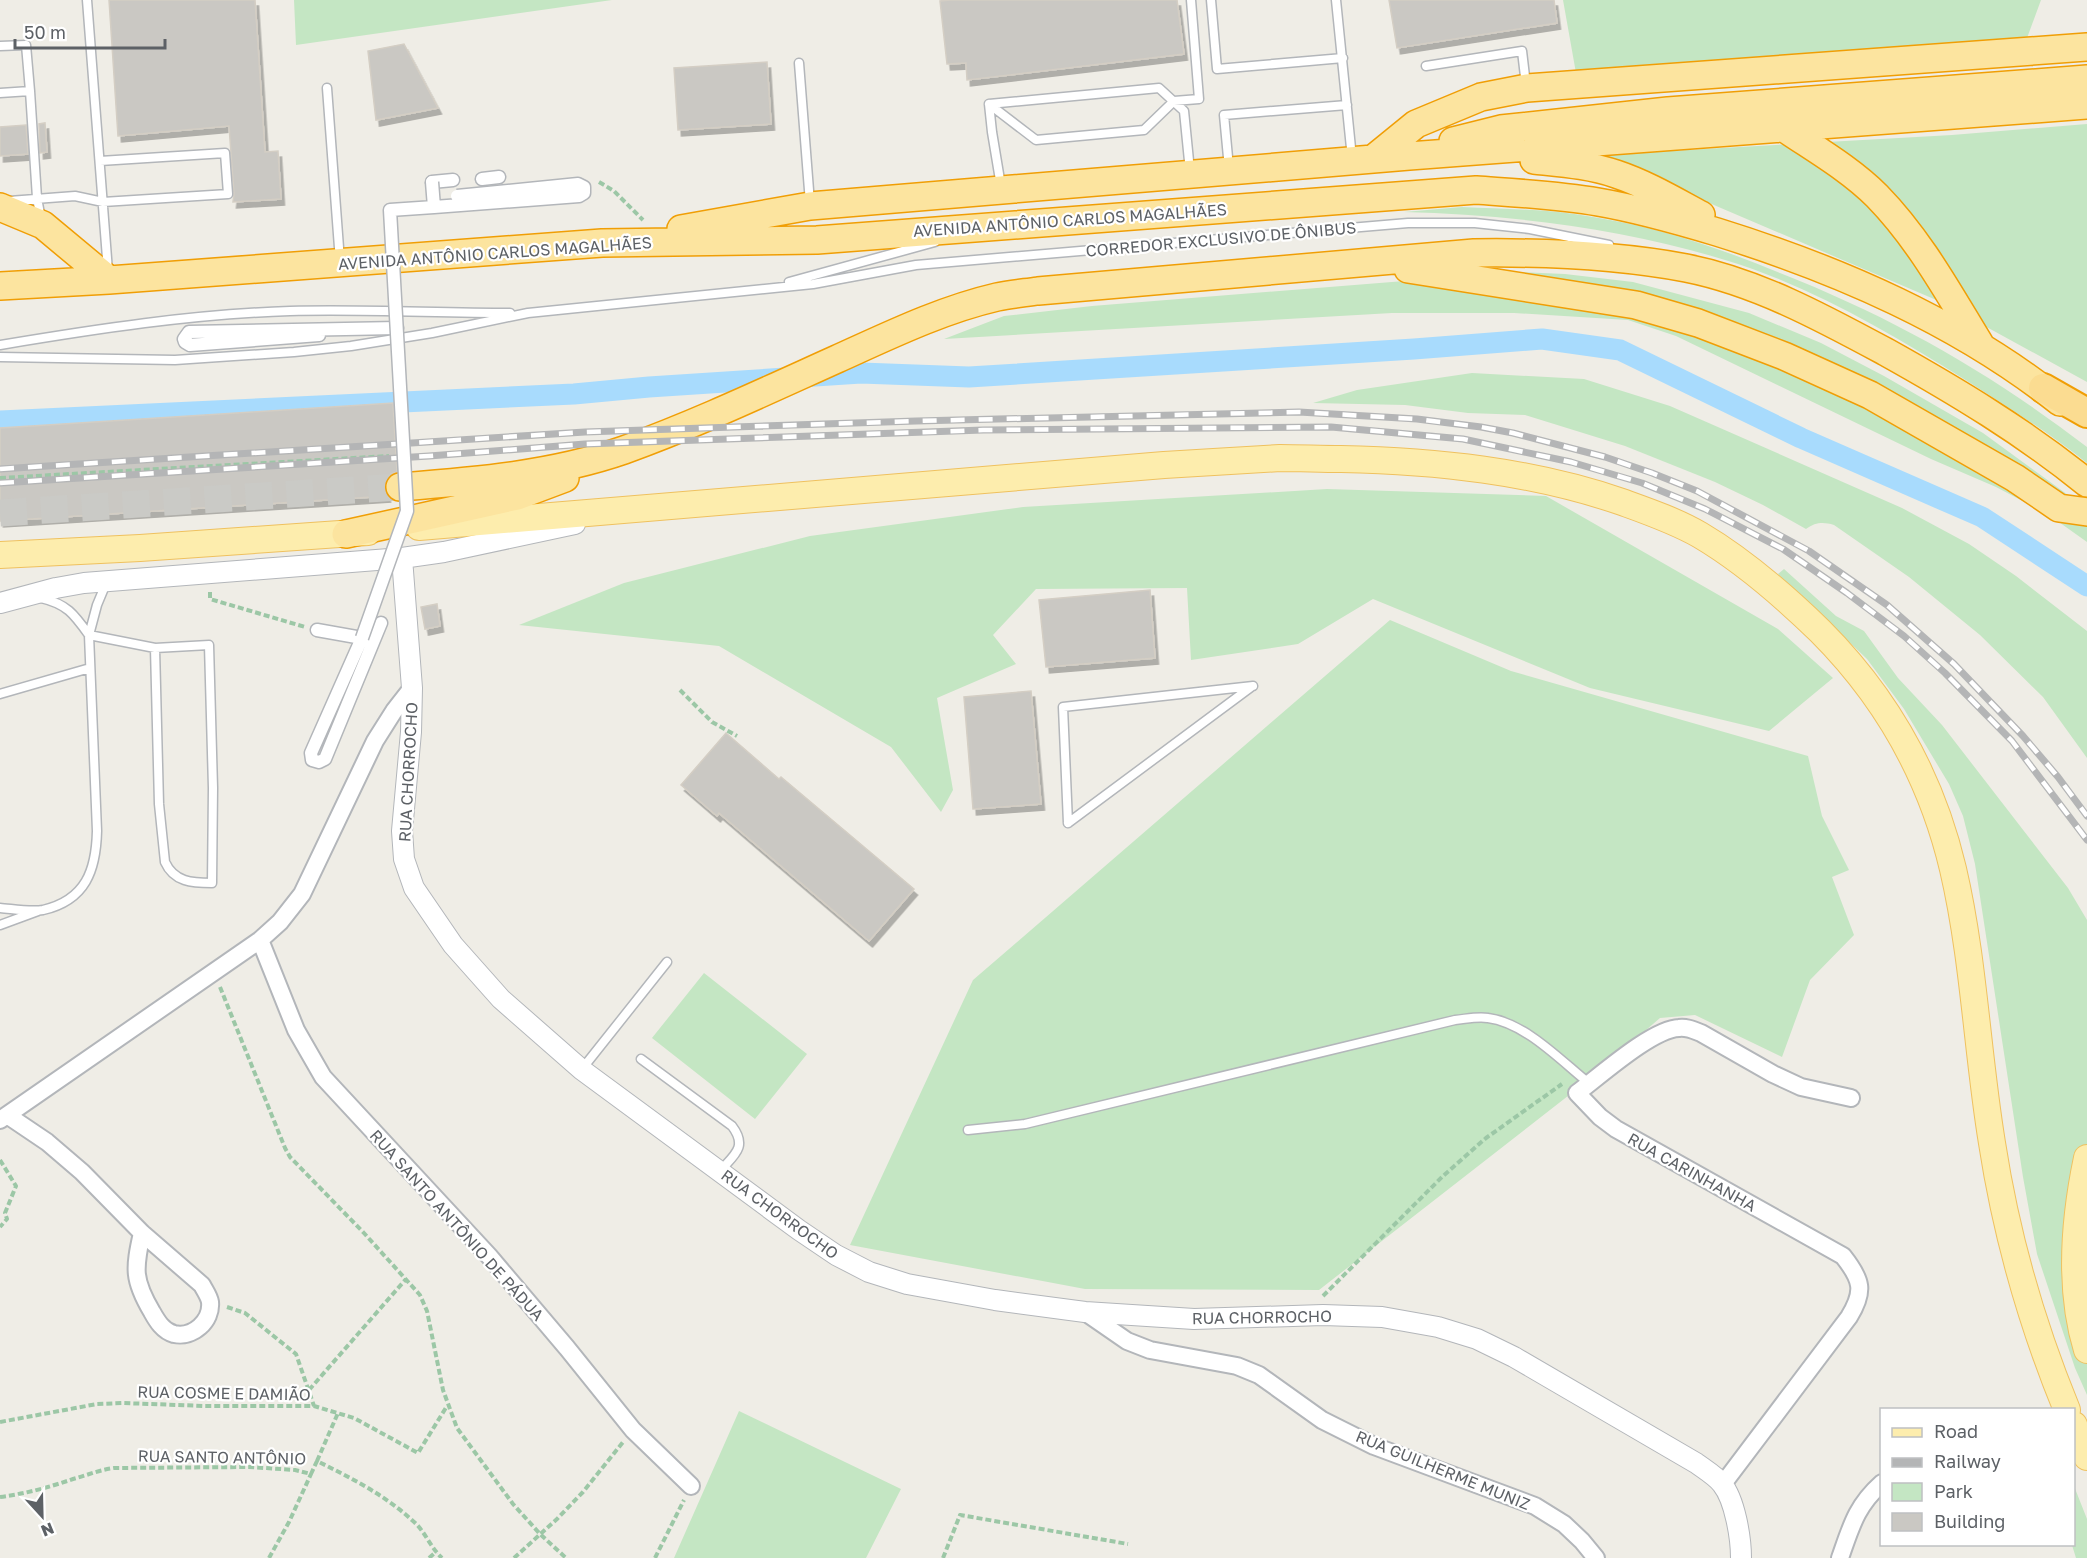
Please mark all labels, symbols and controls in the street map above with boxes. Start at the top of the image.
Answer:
scale bar [15,12,165,50]
text: 50 m [24,21,66,43]
street label: AVENIDA ANTÔNIO CARLOS MAGALHÃES [912,199,1228,241]
street label: CORREDOR EXCLUSIVO DE ÔNIBUS [1085,217,1357,261]
street label: AVENIDA ANTÔNIO CARLOS MAGALHÃES [337,232,653,274]
street label: RUA CHORROCHO [394,702,422,842]
street label: RUA SANTO ANTÔNIO DE PÁDUA [366,1125,548,1325]
street label: RUA CARINHANHA [1624,1128,1760,1216]
street label: RUA CHORROCHO [717,1165,843,1263]
street label: RUA CHORROCHO [1192,1306,1332,1328]
street label: RUA COSME E DAMIÃO [137,1381,311,1405]
legend [1880,1408,2075,1546]
text: Road [1934,1420,1978,1442]
street label: RUA GUILHERME MUNIZ [1353,1426,1533,1514]
street label: RUA SANTO ANTÔNIO [138,1446,306,1468]
text: Railway [1934,1450,2001,1472]
text: Park [1934,1480,1973,1502]
north arrow [12,1486,72,1546]
text: Building [1934,1510,2005,1532]
text: N [38,1518,57,1541]

